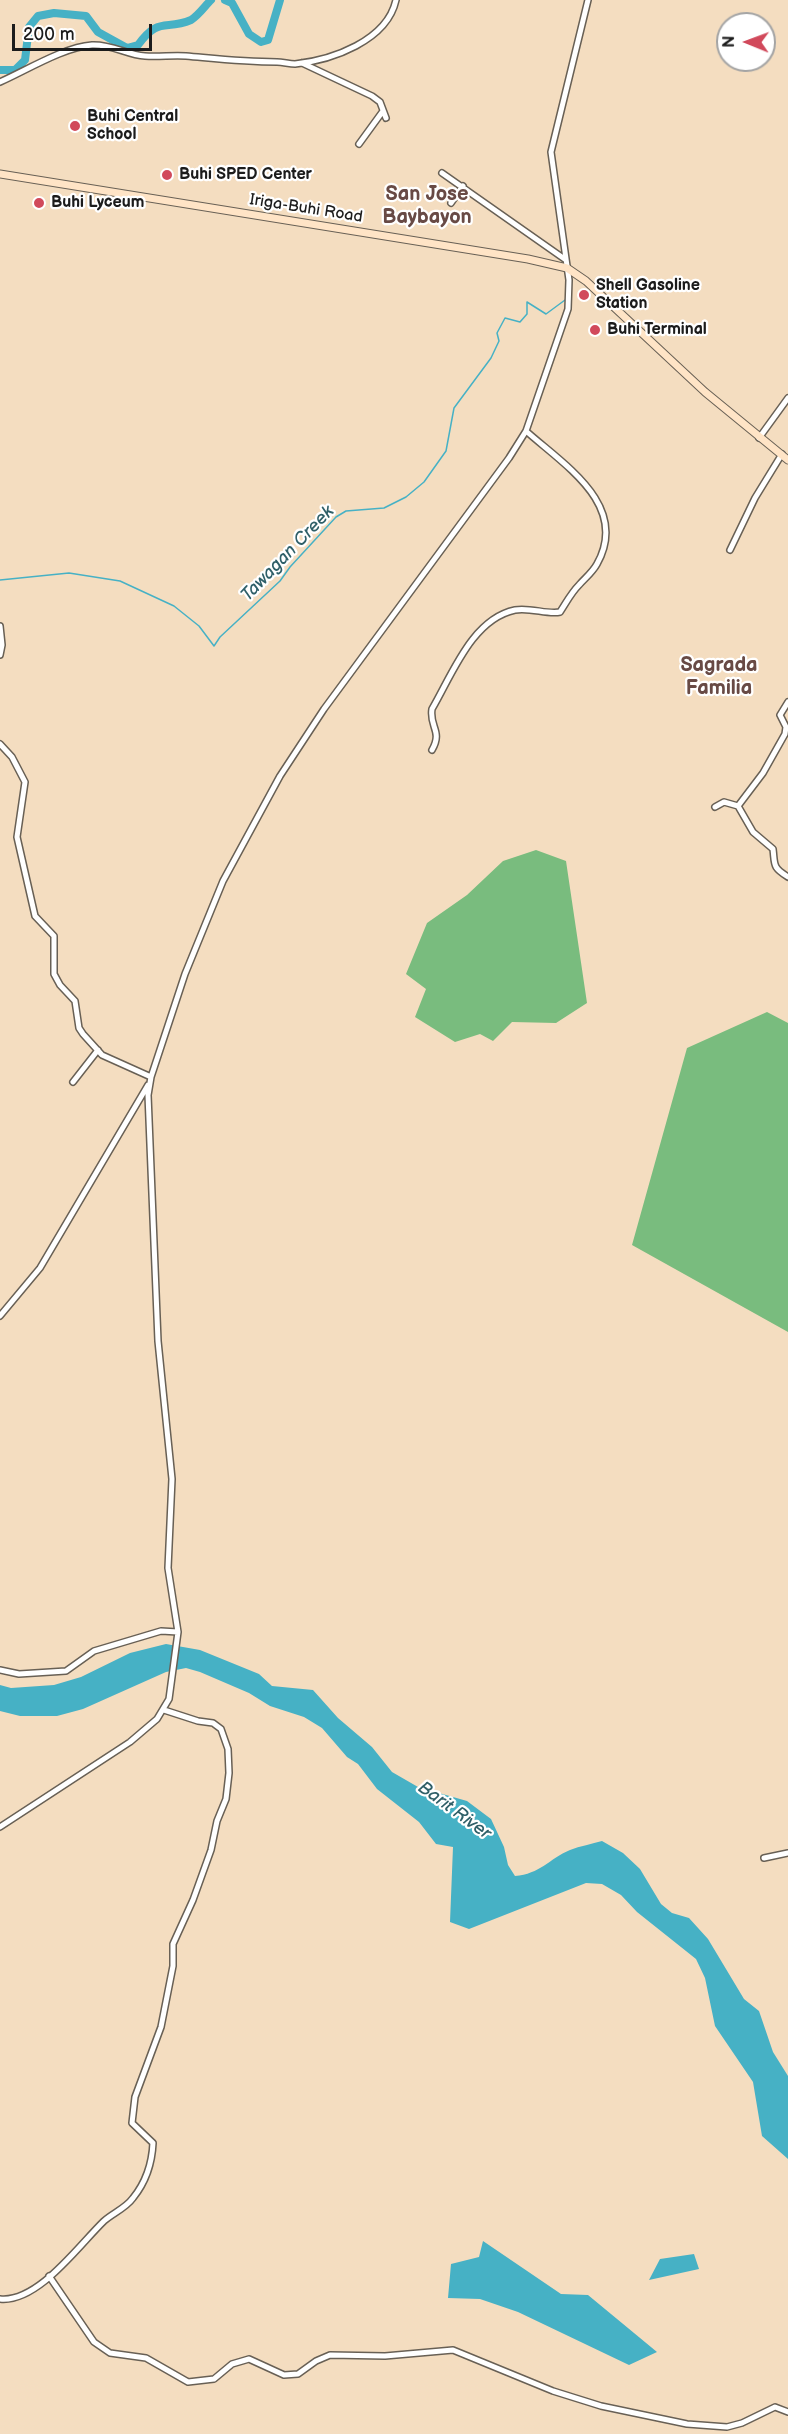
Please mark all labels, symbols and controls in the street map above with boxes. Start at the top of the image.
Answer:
scale bar [15,12,154,50]
north arrow [716,12,776,72]
text: 200 m [23,24,75,45]
text: N [720,36,739,48]
place label: Buhi Central School [87,107,178,145]
marker: Buhi Central School [68,119,82,133]
place label: Buhi SPED Center [179,165,312,185]
marker: Buhi SPED Center [160,168,174,182]
district label: San Jose Baybayon [382,183,472,230]
street label: Iriga-Buhi Road [248,191,364,227]
place label: Buhi Lyceum [51,193,144,213]
marker: Buhi Lyceum [32,196,46,210]
place label: Shell Gasoline Station [596,276,700,314]
marker: Shell Gasoline Station [577,288,591,302]
place label: Buhi Terminal [607,320,707,340]
marker: Buhi Terminal [588,323,602,337]
water label: Tawagan Creek [237,502,339,606]
district label: Sagrada Familia [680,654,758,701]
water label: Barit River [413,1777,495,1845]

